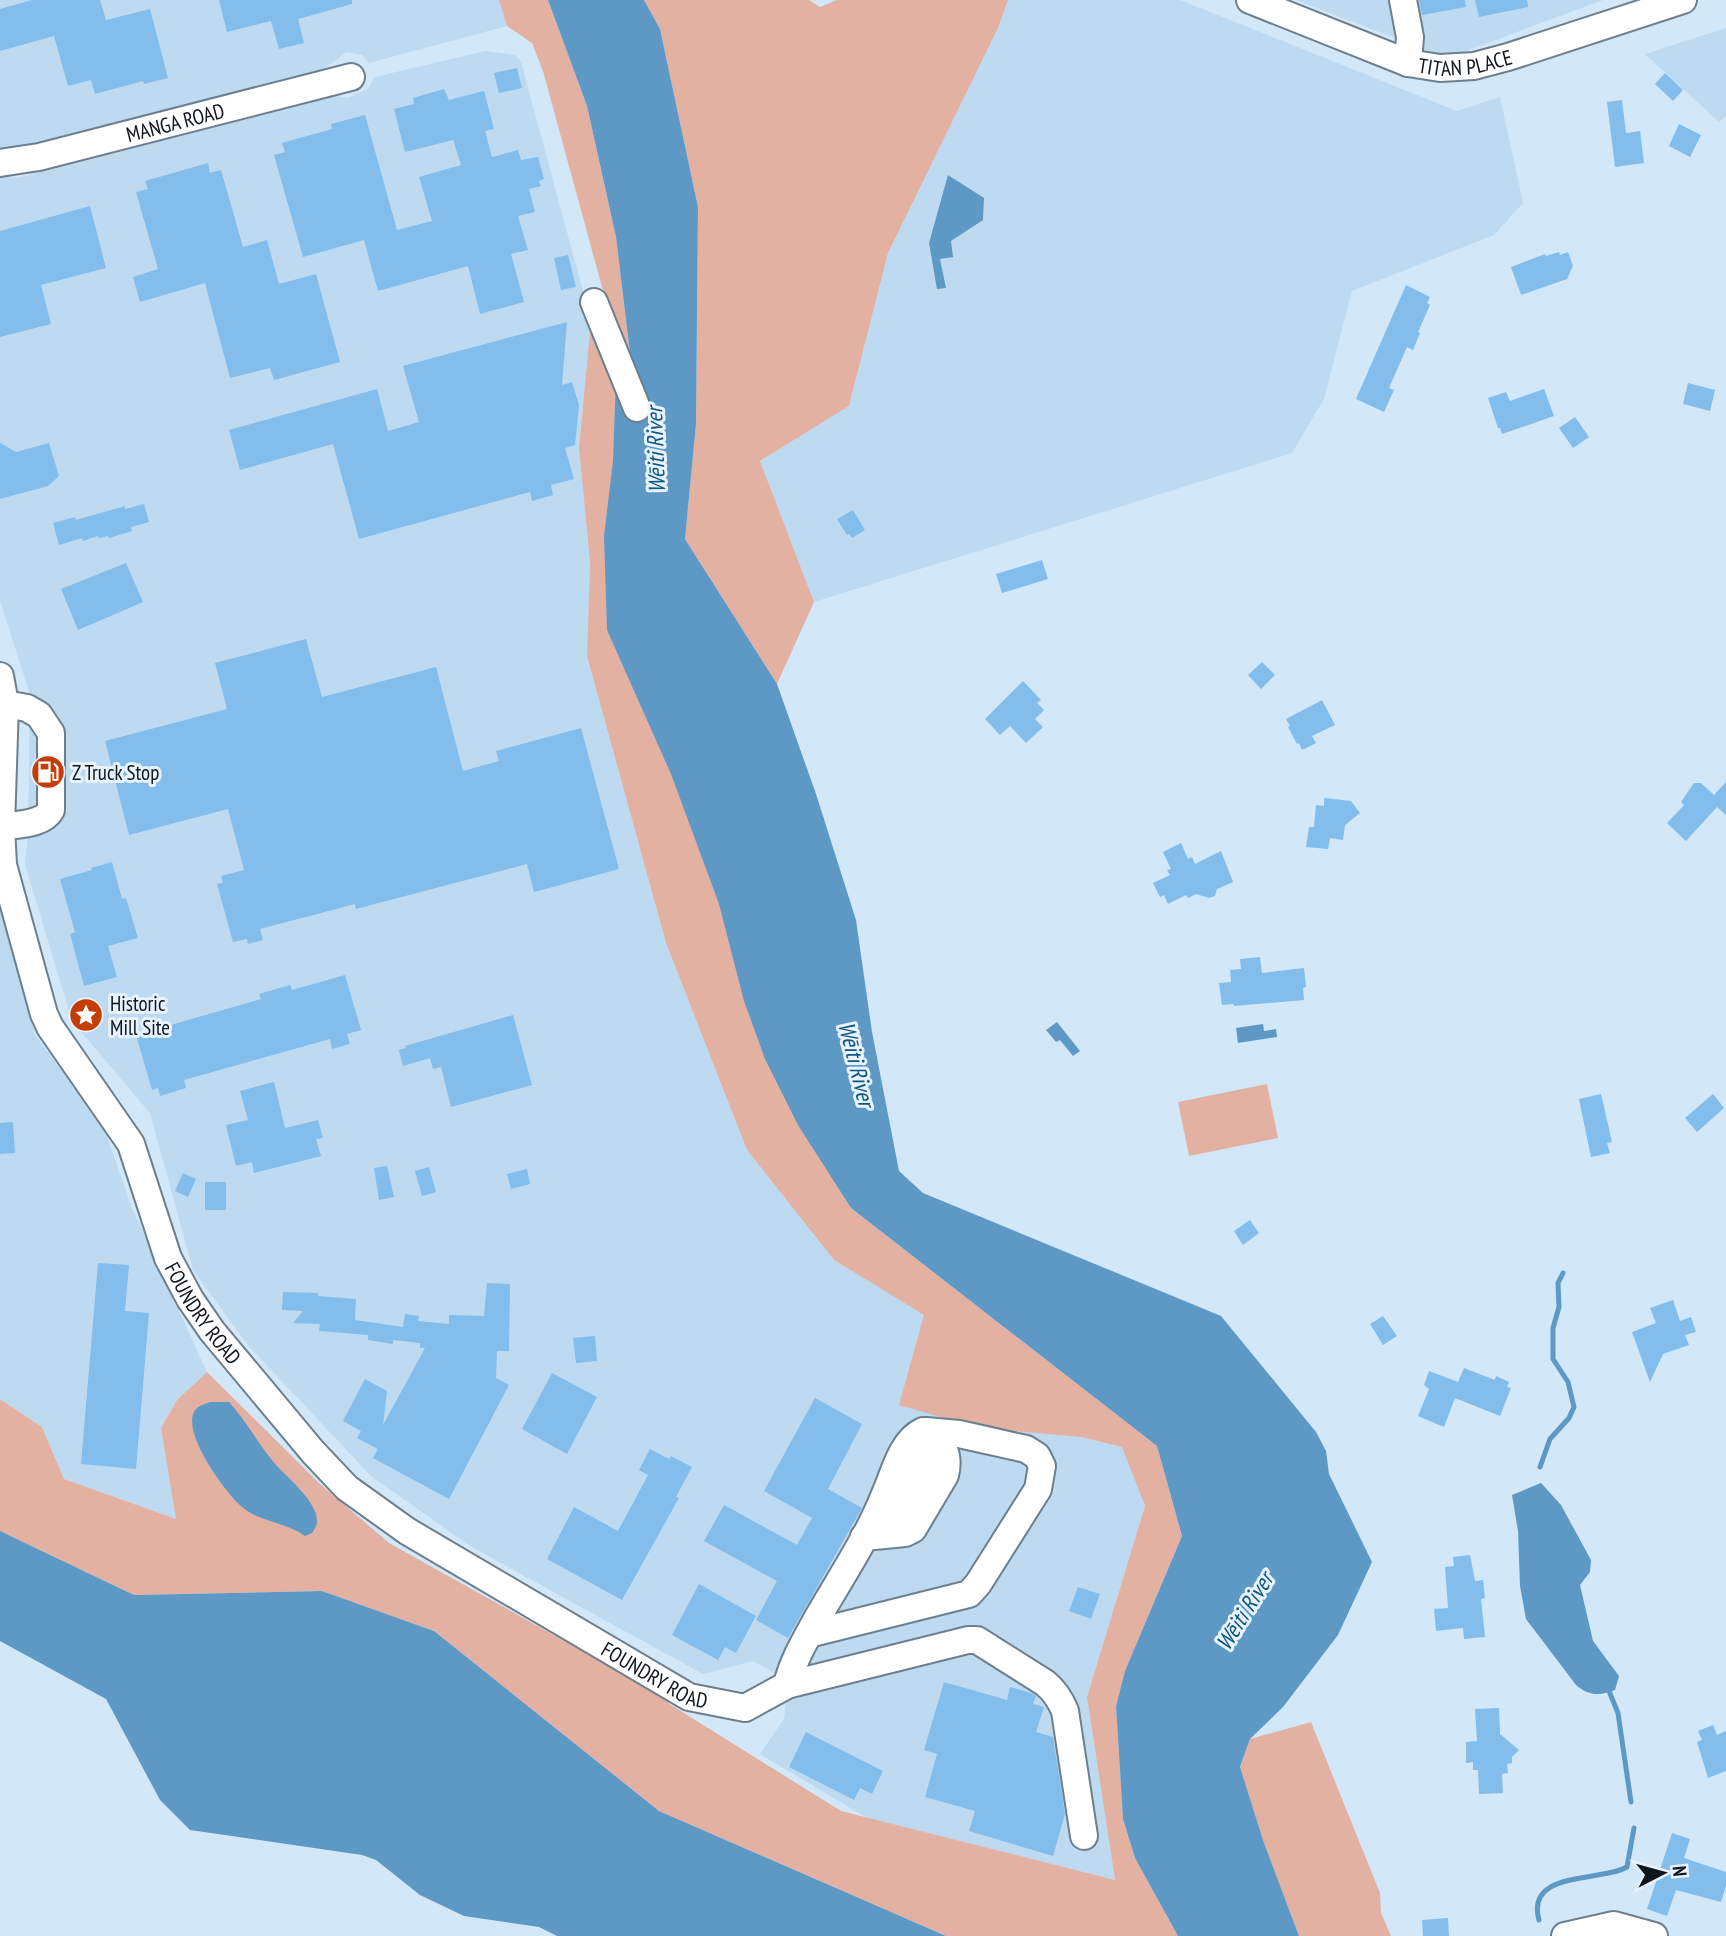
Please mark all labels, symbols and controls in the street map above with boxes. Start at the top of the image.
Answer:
street label: TITAN PLACE [1416,43,1515,82]
street label: MANGA ROAD [123,97,227,148]
water label: Wēiti River [639,403,671,494]
fuel station icon: Z Truck Stop [29,753,67,791]
place label: Z Truck Stop [72,759,159,786]
place label: Historic Mill Site [110,990,170,1041]
place icon: Historic Mill Site [67,996,105,1034]
water label: Wēiti River [833,1019,882,1113]
street label: FOUNDRY ROAD [159,1257,247,1370]
water label: Wēiti River [1209,1564,1281,1655]
street label: FOUNDRY ROAD [597,1635,710,1714]
north arrow [1628,1838,1698,1908]
text: N [1667,1865,1692,1878]

